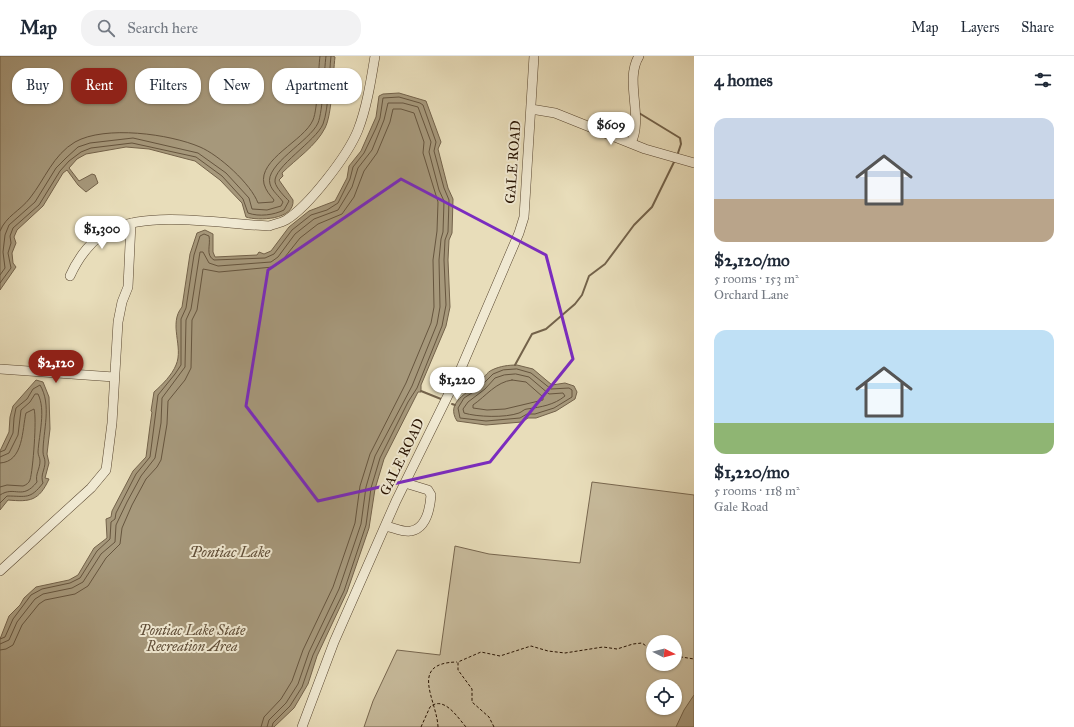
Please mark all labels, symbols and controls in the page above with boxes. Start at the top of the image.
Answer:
search box [81,10,361,46]
text: Map [20,16,57,39]
icon: search [95,17,117,39]
text: Search here [127,19,198,37]
text: Map [911,19,939,36]
text: Layers [961,19,999,36]
text: Share [1021,19,1054,36]
chip: Buy [12,68,63,104]
chip: Rent [71,68,127,104]
chip: Filters [135,68,201,104]
chip: New [209,68,264,104]
chip: Apartment [272,68,362,104]
icon: filters [1032,69,1054,91]
text: 4 homes [714,70,773,91]
pin: $609 [587,112,635,146]
text: $609 [596,117,626,133]
street label: GALE ROAD [502,120,524,204]
icon: home [848,144,920,216]
pin: $1,300 [69,216,135,250]
text: $1,300 [84,221,120,237]
text: $2,120/mo [714,250,790,271]
text: 5 rooms · 153 m² [714,271,799,287]
text: Orchard Lane [714,287,789,303]
pin: $2,120 [23,350,89,384]
text: $2,120 [38,355,74,371]
icon: home [848,356,920,428]
pin: $1,220 [424,367,490,401]
text: $1,220 [439,372,475,388]
street label: GALE ROAD [376,416,428,498]
text: $1,220/mo [714,462,789,483]
text: 5 rooms · 118 m² [714,483,800,499]
text: Gale Road [714,499,768,515]
water label: Pontiac Lake [190,543,271,561]
park label: Pontiac Lake State Recreation Area [139,622,246,655]
north arrow [646,635,682,671]
map controls [646,635,682,715]
button: locate [646,679,682,715]

